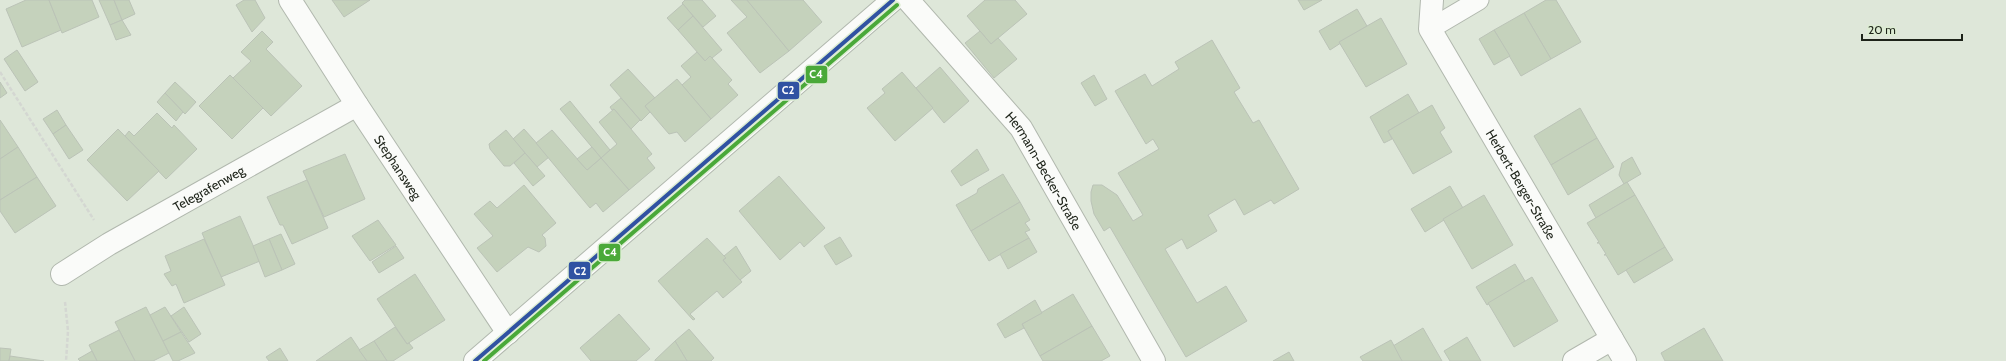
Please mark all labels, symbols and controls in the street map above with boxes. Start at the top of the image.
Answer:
scale bar [1862,16,1962,42]
text: 20 m [1868,22,1896,37]
line badge: C4 [805,65,828,84]
text: C4 [809,67,823,81]
line badge: C2 [777,81,800,100]
text: C2 [782,83,794,97]
street label: Hermann-Becker-Straße [1002,108,1086,233]
street label: Herbert-Berger-Straße [1483,126,1560,242]
street label: Stephansweg [371,132,426,203]
street label: Telegrafenweg [170,161,248,215]
line badge: C4 [598,243,621,262]
text: C4 [603,245,617,259]
line badge: C2 [568,261,591,280]
text: C2 [574,264,586,278]

